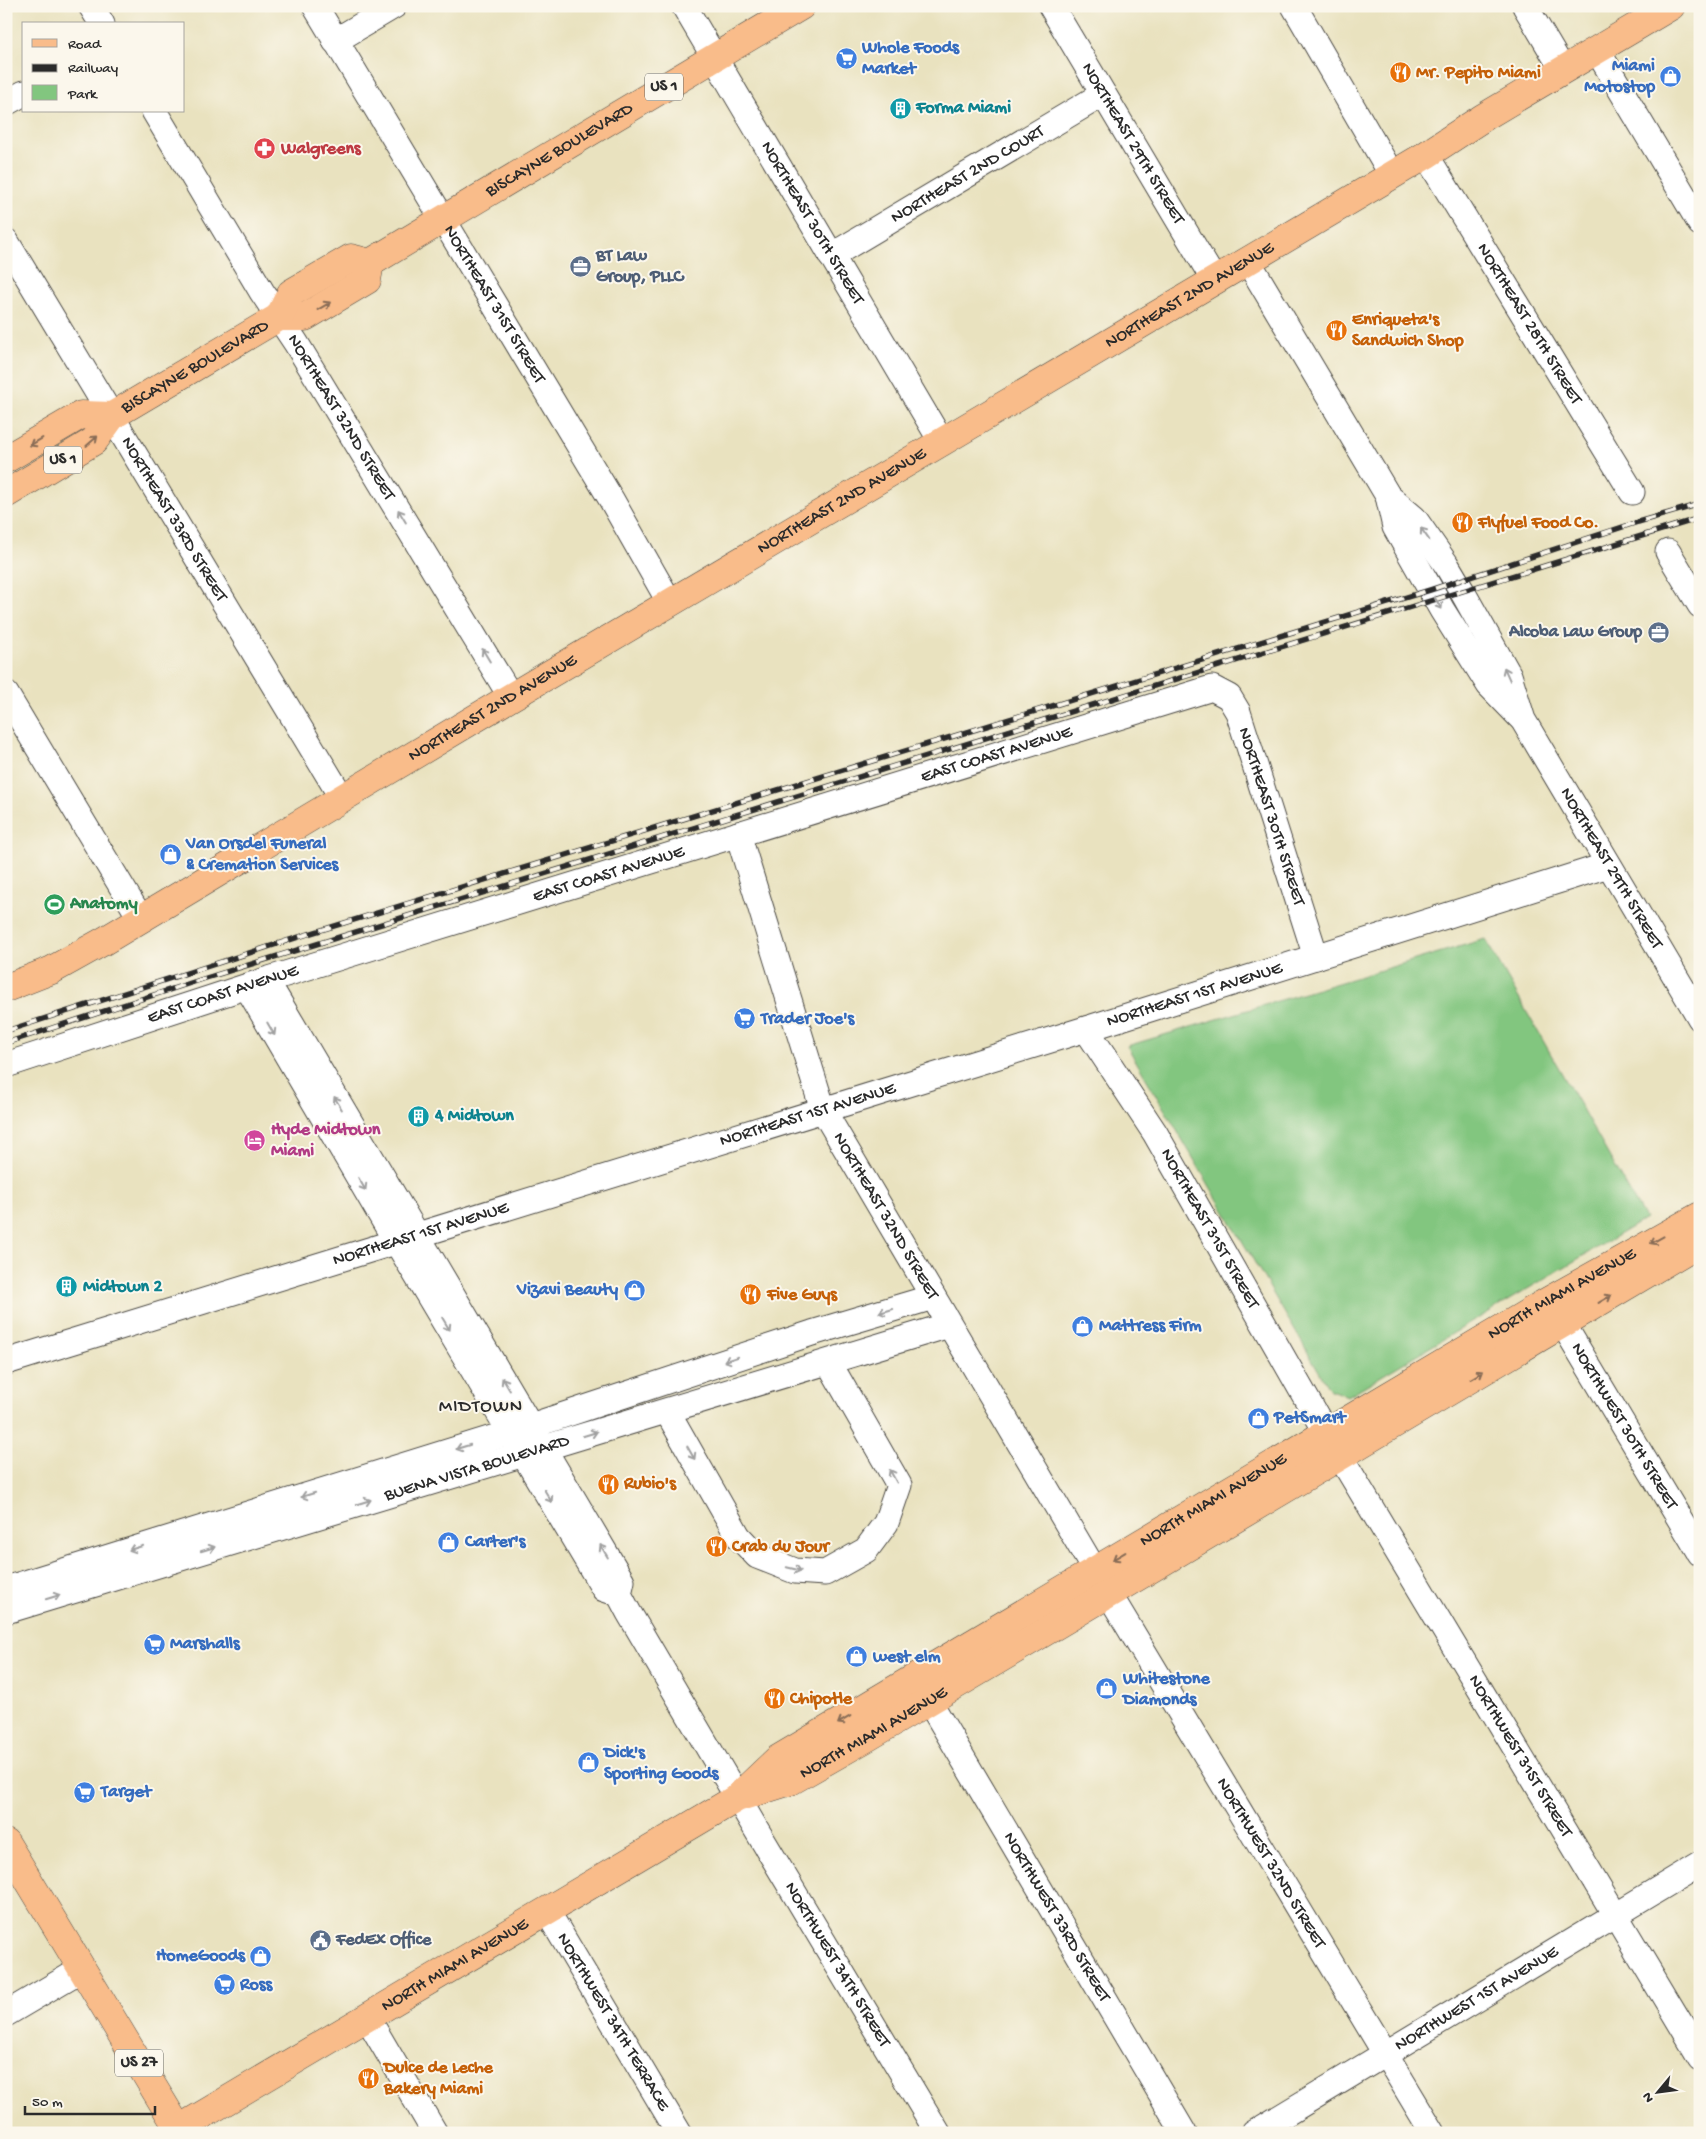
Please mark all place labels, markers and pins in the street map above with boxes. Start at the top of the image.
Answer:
place label: Whole Foods Market [861,38,960,80]
supermarket icon: Whole Foods Market [834,46,858,70]
place label: Miami Motostop [1584,56,1655,98]
restaurant icon: Mr. Pepito Miami [1388,61,1412,85]
place label: Mr. Pepito Miami [1416,63,1541,84]
shop icon: Miami Motostop [1659,64,1683,88]
building icon: Forma Miami [888,96,912,120]
place label: Forma Miami [915,98,1011,119]
pharmacy icon: Walgreens [253,137,277,161]
place label: Walgreens [280,139,362,160]
place label: BT Law Group, PLLC [595,246,685,288]
office icon: BT Law Group, PLLC [568,254,592,278]
place label: Enriqueta's Sandwich Shop [1352,310,1464,352]
restaurant icon: Enriqueta's Sandwich Shop [1324,318,1348,342]
restaurant icon: Flyfuel Food Co. [1450,511,1474,535]
place label: Flyfuel Food Co. [1477,513,1599,534]
office icon: Alcoba Law Group [1646,620,1670,644]
place label: Alcoba Law Group [1508,622,1642,643]
place label: Van Orsdel Funeral & Cremation Services [185,834,339,876]
shop icon: Van Orsdel Funeral & Cremation Services [158,842,182,866]
sports icon: Anatomy [42,892,66,916]
place label: Anatomy [69,894,138,915]
supermarket icon: Trader Joe's [733,1007,757,1031]
place label: Trader Joe's [759,1009,856,1030]
building icon: 4 Midtown [407,1104,431,1128]
place label: 4 Midtown [434,1106,514,1127]
place label: Hyde Midtown Miami [271,1120,381,1162]
hotel icon: Hyde Midtown Miami [243,1128,267,1152]
building icon: Midtown 2 [55,1275,79,1299]
place label: Midtown 2 [83,1277,162,1298]
shop icon: Vizavi Beauty [622,1278,646,1302]
place label: Vizavi Beauty [516,1280,618,1301]
restaurant icon: Five Guys [739,1283,763,1307]
place label: Five Guys [766,1285,838,1306]
shop icon: Mattress Firm [1071,1314,1095,1338]
place label: Mattress Firm [1099,1316,1202,1337]
shop icon: PetSmart [1246,1406,1270,1430]
place label: PetSmart [1273,1408,1347,1429]
restaurant icon: Rubio's [596,1472,620,1496]
place label: Rubio's [623,1474,677,1495]
shop icon: Carter's [437,1530,461,1554]
place label: Carter's [464,1532,527,1553]
restaurant icon: Crab du Jour [704,1535,728,1559]
place label: Crab du Jour [731,1537,831,1558]
supermarket icon: Marshalls [142,1632,166,1656]
place label: Marshalls [170,1634,241,1655]
shop icon: west elm [845,1645,869,1669]
place label: west elm [872,1647,941,1668]
place label: Whitestone Diamonds [1121,1669,1210,1711]
shop icon: Whitestone Diamonds [1095,1677,1119,1701]
restaurant icon: Chipotle [762,1687,786,1711]
place label: Chipotle [789,1689,853,1710]
place label: Dick's Sporting Goods [602,1743,720,1785]
shop icon: Dick's Sporting Goods [576,1751,600,1775]
supermarket icon: Target [73,1780,97,1804]
place label: Target [99,1782,153,1803]
public building icon: FedEx Office [308,1928,332,1952]
place label: FedEx Office [335,1930,432,1951]
shop icon: HomeGoods [249,1944,273,1968]
place label: HomeGoods [156,1946,246,1967]
supermarket icon: Ross [212,1973,236,1997]
place label: Ross [239,1975,273,1996]
place label: Dulce de Leche Bakery Miami [382,2058,494,2100]
restaurant icon: Dulce de Leche Bakery Miami [356,2066,380,2090]

